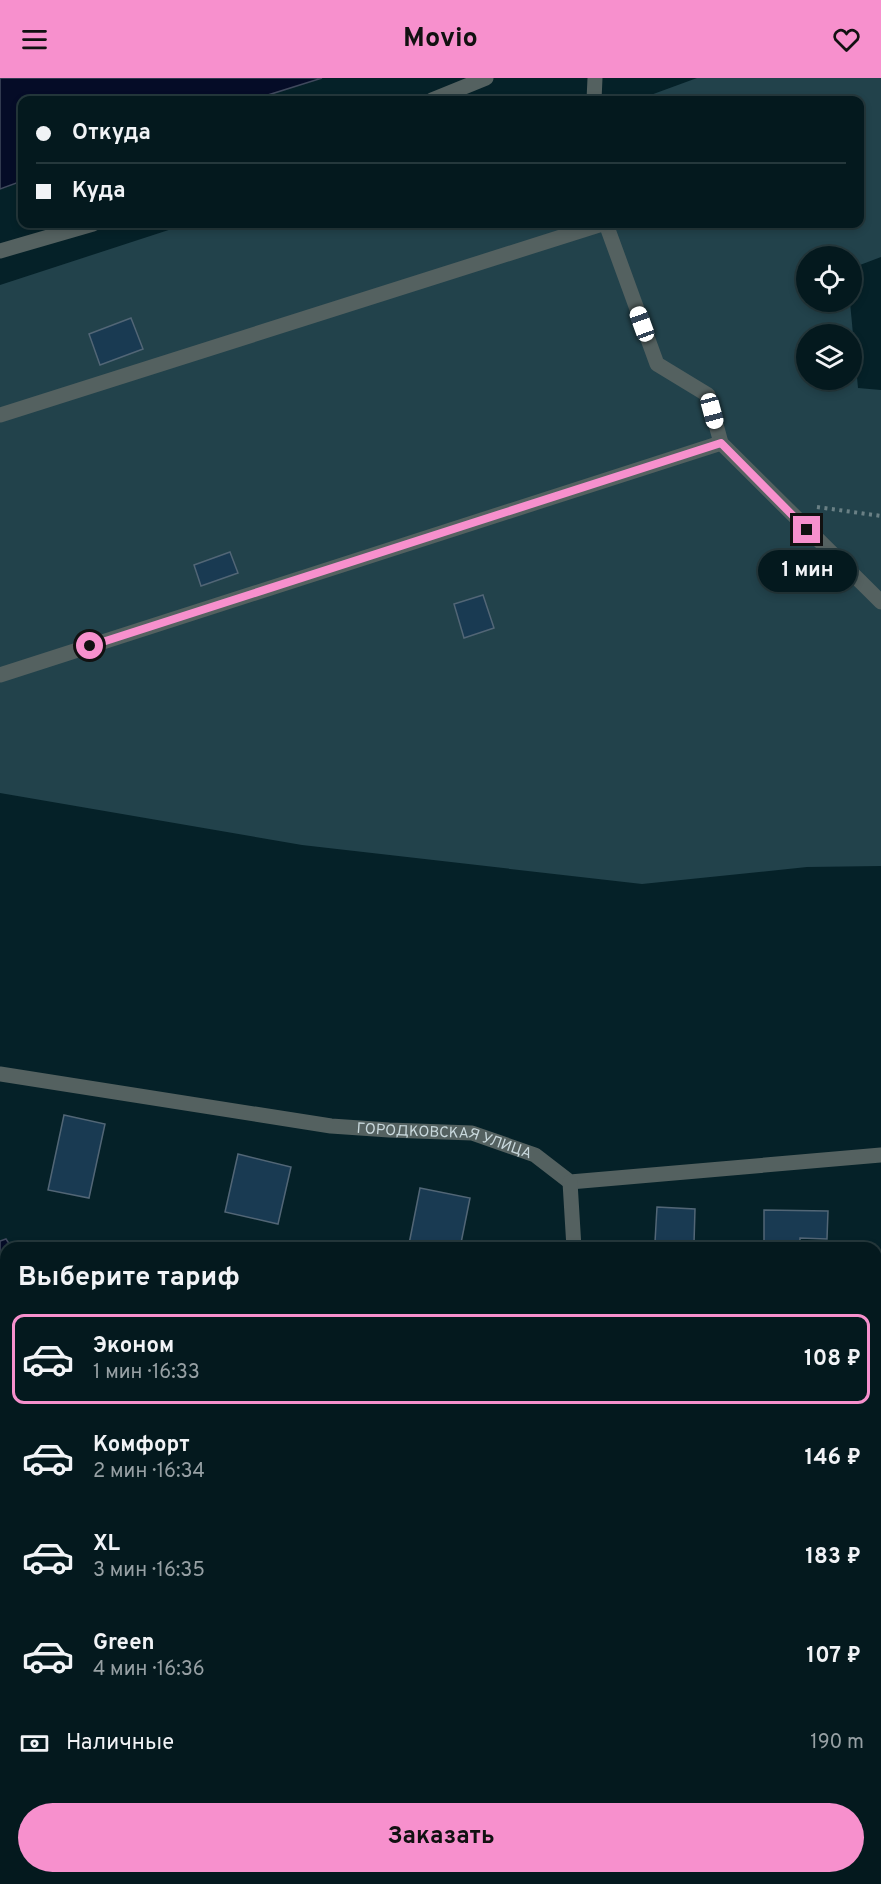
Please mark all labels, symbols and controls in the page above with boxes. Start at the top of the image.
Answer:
text: Movio [403,22,478,56]
icon: menu [18,23,51,56]
icon: heart [830,23,863,56]
text: Откуда [72,120,151,147]
text: Куда [72,178,126,205]
map controls [796,246,862,390]
button: locate [796,246,862,312]
car [627,304,657,344]
button: layers [796,324,862,390]
car [699,391,725,431]
route end [793,516,820,543]
callout: 1 мин [758,551,856,593]
text: 1 мин [782,558,833,584]
route start [76,632,103,659]
street label: ГОРОДКОВСКАЯ УЛИЦА [356,1120,534,1164]
text: Выберите тариф [18,1261,240,1295]
icon: car [21,1332,75,1386]
text: Эконом [93,1333,174,1360]
text: 108 ₽ [804,1346,861,1373]
text: 1 мин · 16:33 [93,1360,200,1386]
icon: car [21,1431,75,1485]
text: Комфорт [93,1432,190,1459]
text: 146 ₽ [805,1445,861,1472]
text: 2 мин · 16:34 [93,1459,205,1485]
icon: car [21,1530,75,1584]
text: XL [93,1531,120,1558]
text: 183 ₽ [805,1544,861,1571]
text: 3 мин · 16:35 [93,1558,205,1584]
icon: car [21,1629,75,1683]
text: Green [93,1630,155,1657]
text: 107 ₽ [806,1643,861,1670]
text: 4 мин · 16:36 [93,1657,205,1683]
icon: cash [18,1727,51,1760]
text: Наличные [66,1730,174,1757]
text: 190 m [810,1730,864,1756]
button: Заказать [18,1803,864,1872]

